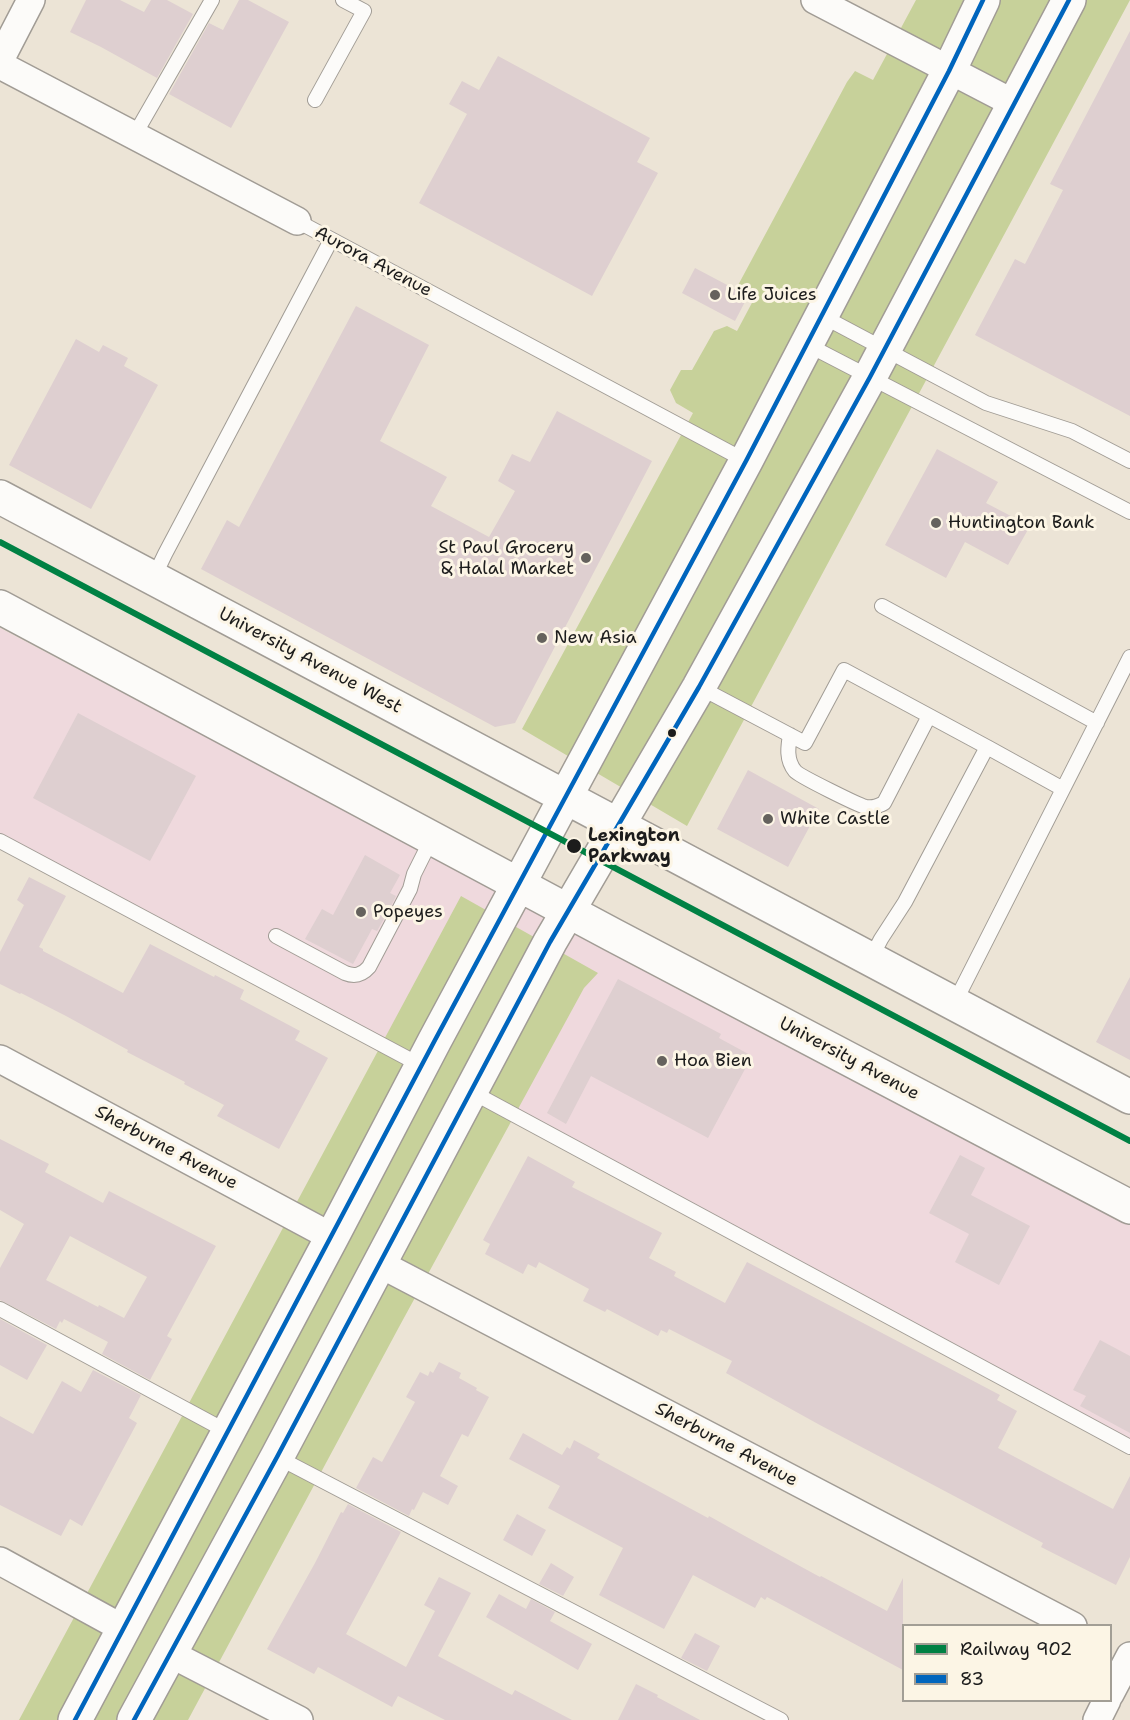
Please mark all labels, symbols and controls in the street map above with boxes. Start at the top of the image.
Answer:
street label: Aurora Avenue [311,222,435,302]
place label: Life Juices [727,284,817,306]
marker: Life Juices [708,288,722,302]
place label: Huntington Bank [948,512,1095,534]
marker: Huntington Bank [929,516,943,530]
place label: St Paul Grocery & Halal Market [438,537,574,580]
marker: St Paul Grocery & Halal Market [579,551,593,565]
street label: University Avenue West [215,603,405,719]
place label: New Asia [554,627,637,649]
marker: New Asia [535,631,549,645]
unlabelled marker [666,727,678,739]
place label: White Castle [780,808,890,830]
marker: White Castle [761,812,775,826]
place label: Lexington Parkway [588,825,680,868]
marker: Lexington Parkway [565,837,583,855]
place label: Popeyes [373,901,443,923]
marker: Popeyes [354,905,368,919]
street label: University Avenue [775,1013,923,1105]
place label: Hoa Bien [674,1050,752,1072]
marker: Hoa Bien [655,1054,669,1068]
street label: Sherburne Avenue [91,1101,241,1195]
street label: Sherburne Avenue [651,1398,801,1492]
legend [902,1624,1112,1702]
text: Railway 902 [960,1637,1072,1661]
text: 83 [960,1667,984,1691]

